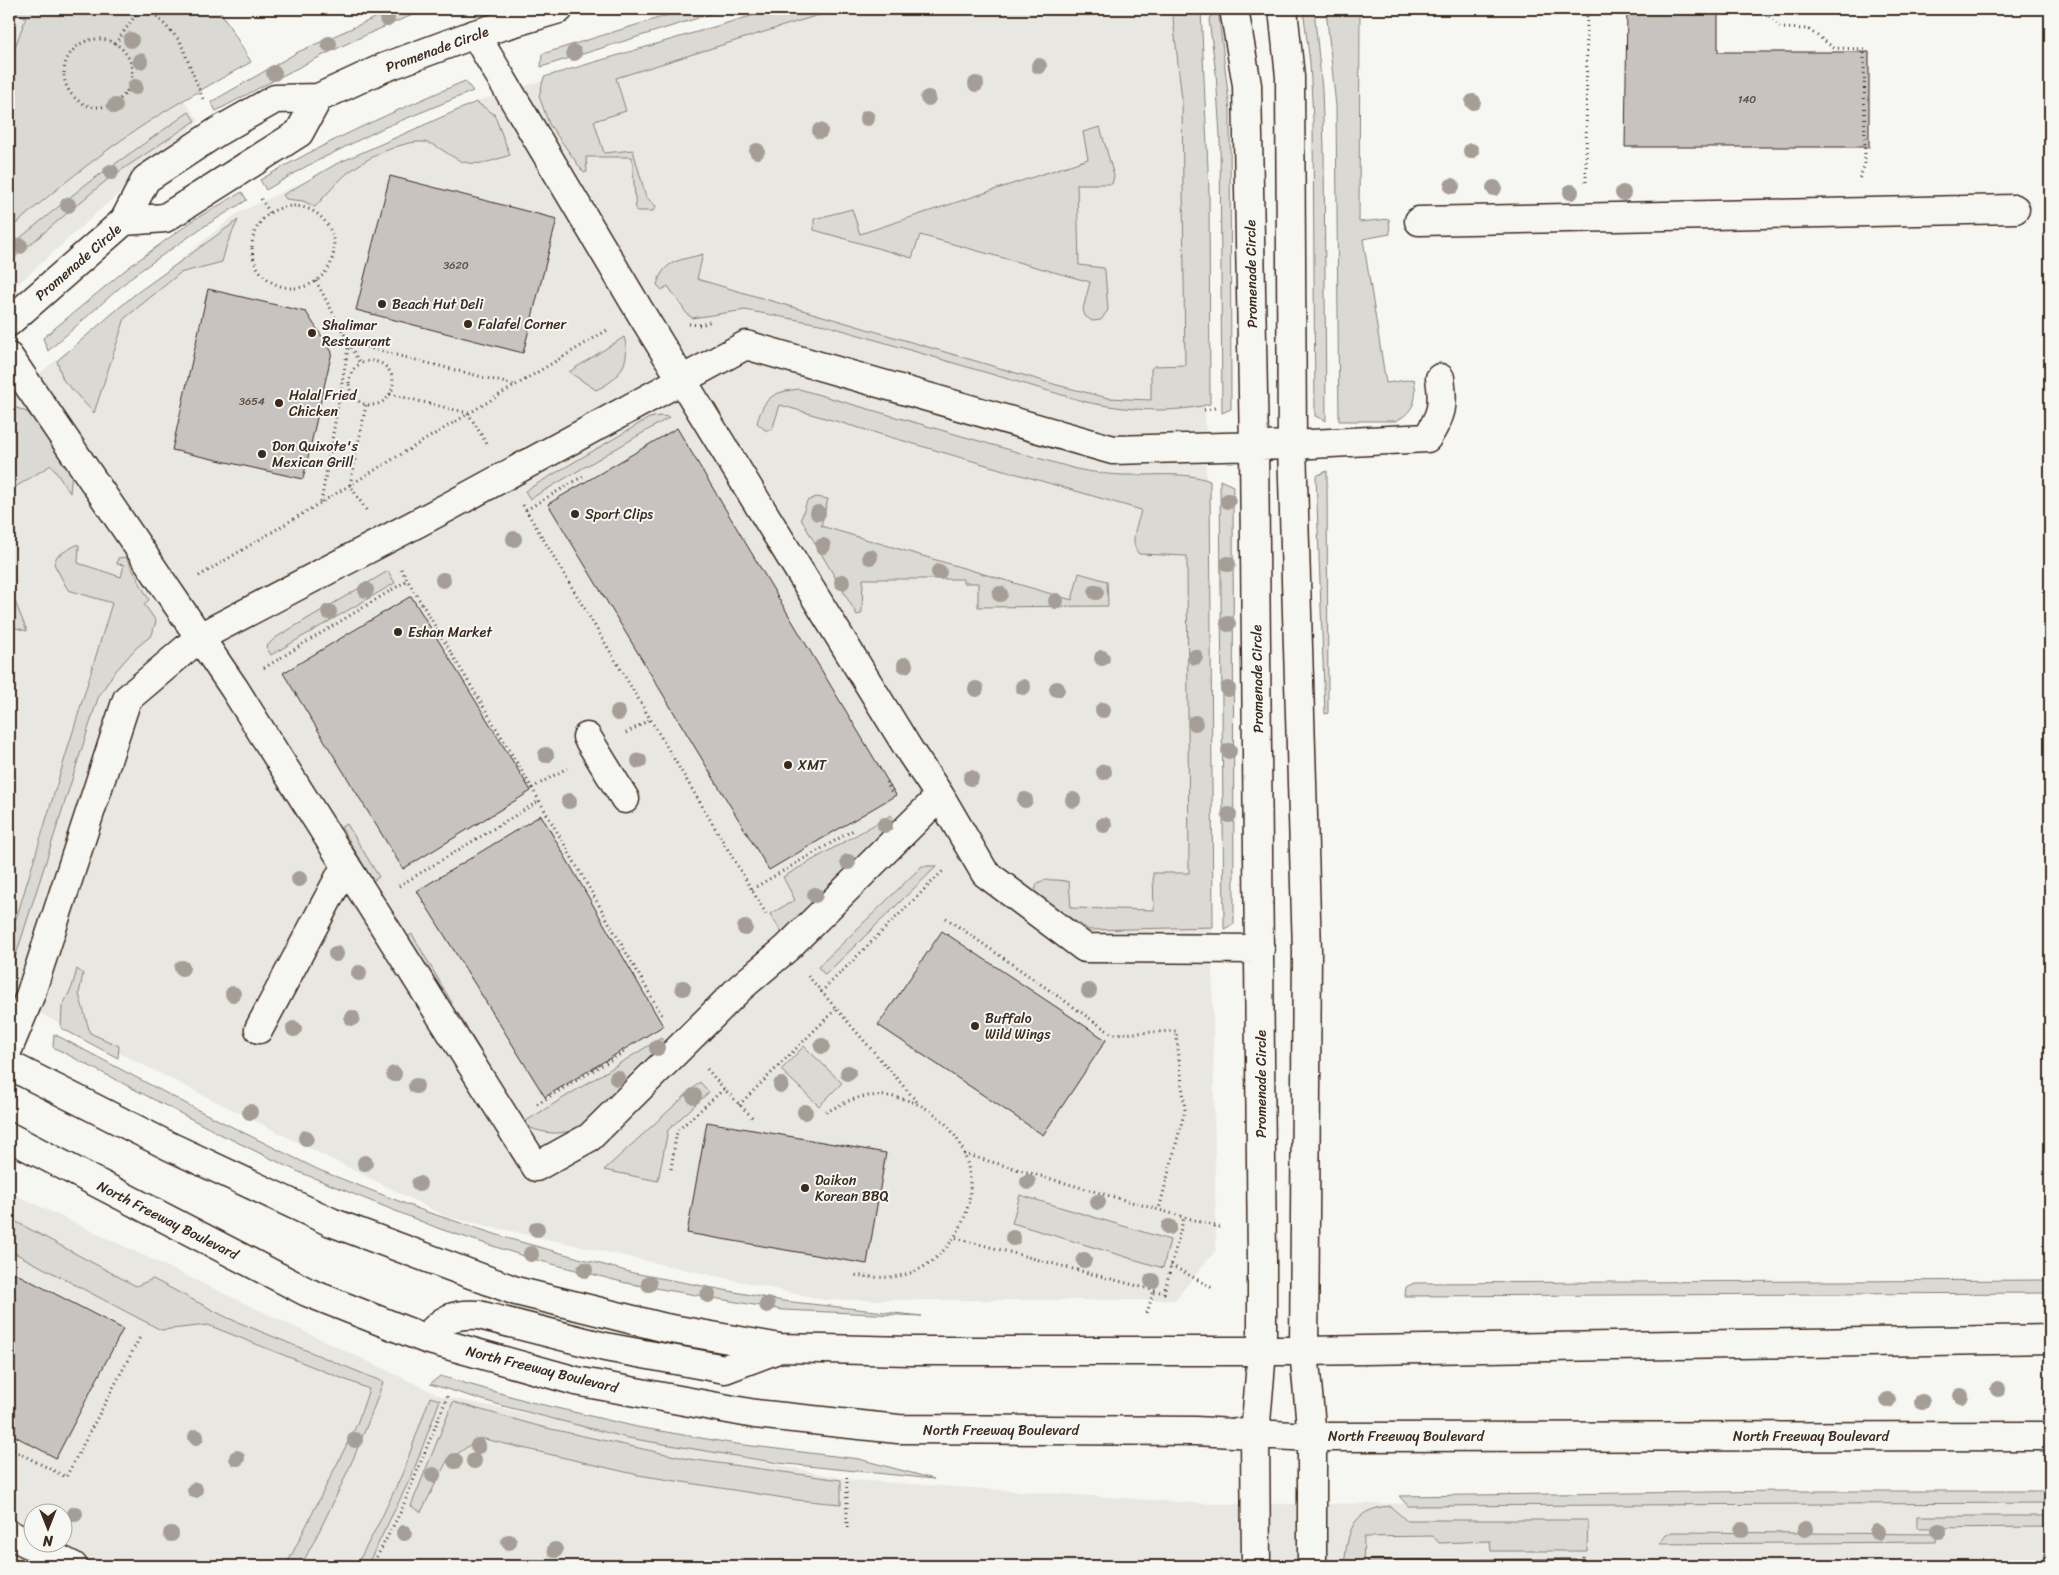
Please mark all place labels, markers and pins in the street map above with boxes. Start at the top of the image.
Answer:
place label: Beach Hut Deli [392,292,484,317]
marker: Beach Hut Deli [376,298,388,310]
place label: Falafel Corner [478,312,567,337]
place label: Shalimar Restaurant [322,313,391,354]
marker: Falafel Corner [462,318,474,330]
marker: Shalimar Restaurant [306,327,318,339]
place label: Halal Fried Chicken [289,383,358,424]
marker: Halal Fried Chicken [273,397,285,409]
place label: Don Quixote's Mexican Grill [272,434,358,475]
marker: Don Quixote's Mexican Grill [256,448,268,460]
place label: Sport Clips [585,502,653,527]
marker: Sport Clips [569,508,581,520]
place label: Eshan Market [408,620,493,645]
marker: Eshan Market [392,626,404,638]
place label: XMT [797,753,827,778]
marker: XMT [782,759,794,771]
place label: Buffalo Wild Wings [985,1006,1051,1047]
marker: Buffalo Wild Wings [969,1020,981,1032]
place label: Daikon Korean BBQ [815,1168,889,1209]
marker: Daikon Korean BBQ [799,1182,811,1194]

